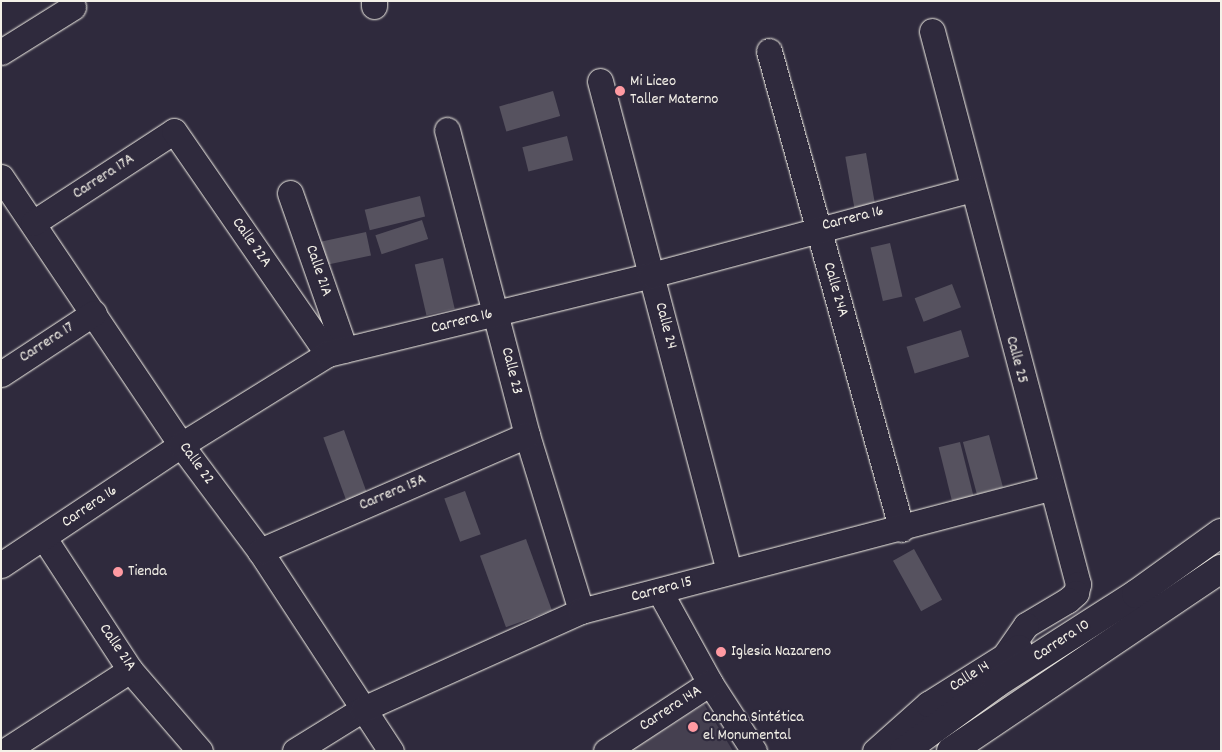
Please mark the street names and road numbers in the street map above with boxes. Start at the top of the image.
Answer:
street label: Carrera 17A [70,150,138,204]
street label: Carrera 16 [820,202,886,236]
street label: Calle 22A [227,214,275,272]
street label: Calle 21A [300,243,336,299]
street label: Calle 24A [818,260,852,320]
street label: Calle 24 [650,301,680,351]
street label: Carrera 16 [429,305,495,339]
street label: Carrera 17 [16,318,78,368]
street label: Calle 25 [1000,334,1032,386]
street label: Calle 23 [496,345,526,397]
street label: Calle 22 [174,439,218,489]
street label: Carrera 15A [357,470,429,516]
street label: Carrera 16 [59,481,121,533]
street label: Carrera 15 [629,573,695,607]
street label: Carrera 10 [1030,616,1094,666]
street label: Calle 21A [94,621,140,675]
street label: Calle 14 [946,657,994,697]
street label: Carrera 14A [636,682,706,736]

